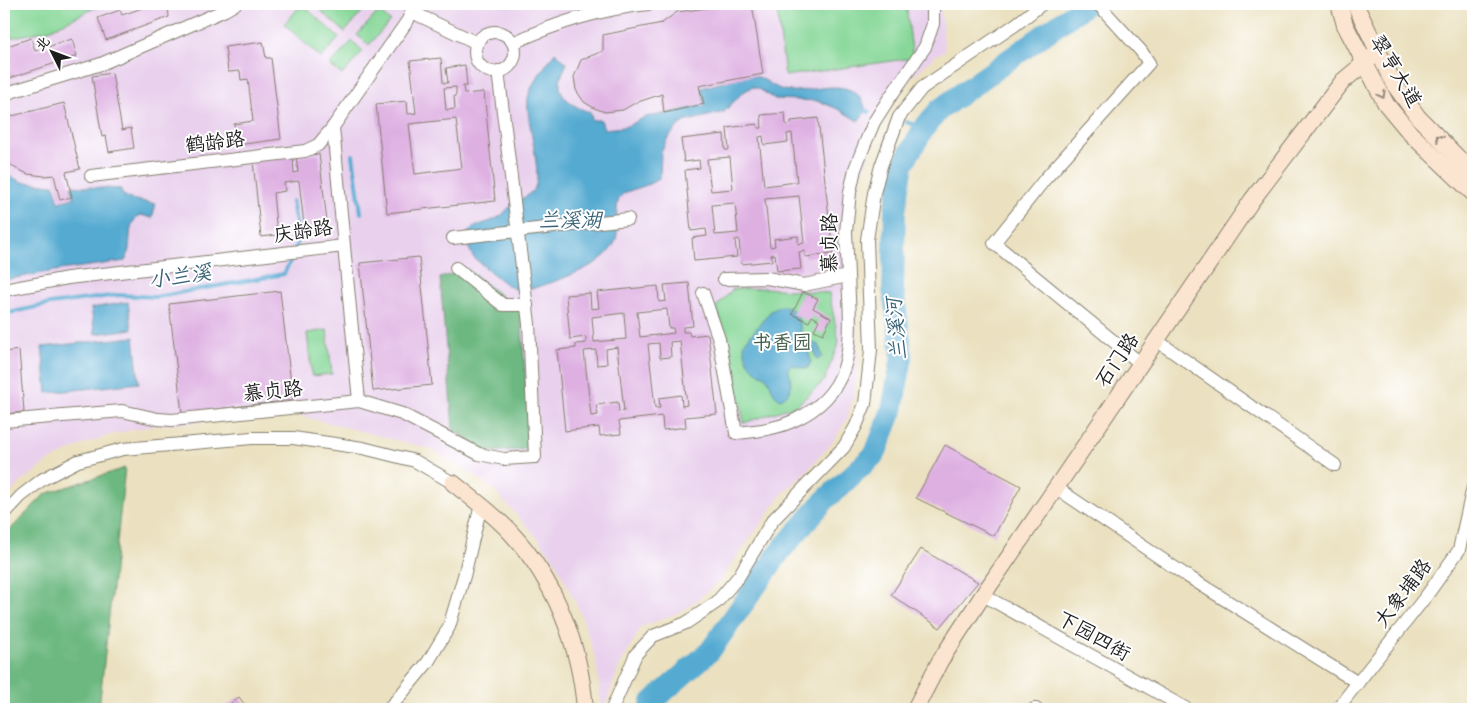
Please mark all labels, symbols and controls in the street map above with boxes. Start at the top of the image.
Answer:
north arrow [28,28,78,78]
street label: 翠亨大道 [1365,30,1427,112]
text: 北 [32,33,54,55]
one-way arrow [1375,90,1385,99]
street label: 鹤龄路 [184,126,247,158]
one-way arrow [1436,135,1445,144]
water label: 兰溪湖 [539,207,603,233]
street label: 慕贞路 [817,212,842,273]
street label: 庆龄路 [272,214,335,248]
water label: 小兰溪 [147,259,214,293]
water label: 兰溪河 [880,293,912,362]
street label: 石门路 [1090,327,1145,392]
park label: 书香园 [752,330,812,355]
street label: 慕贞路 [242,375,305,407]
street label: 大象埔路 [1369,553,1438,632]
street label: 下园四街 [1053,606,1135,666]

